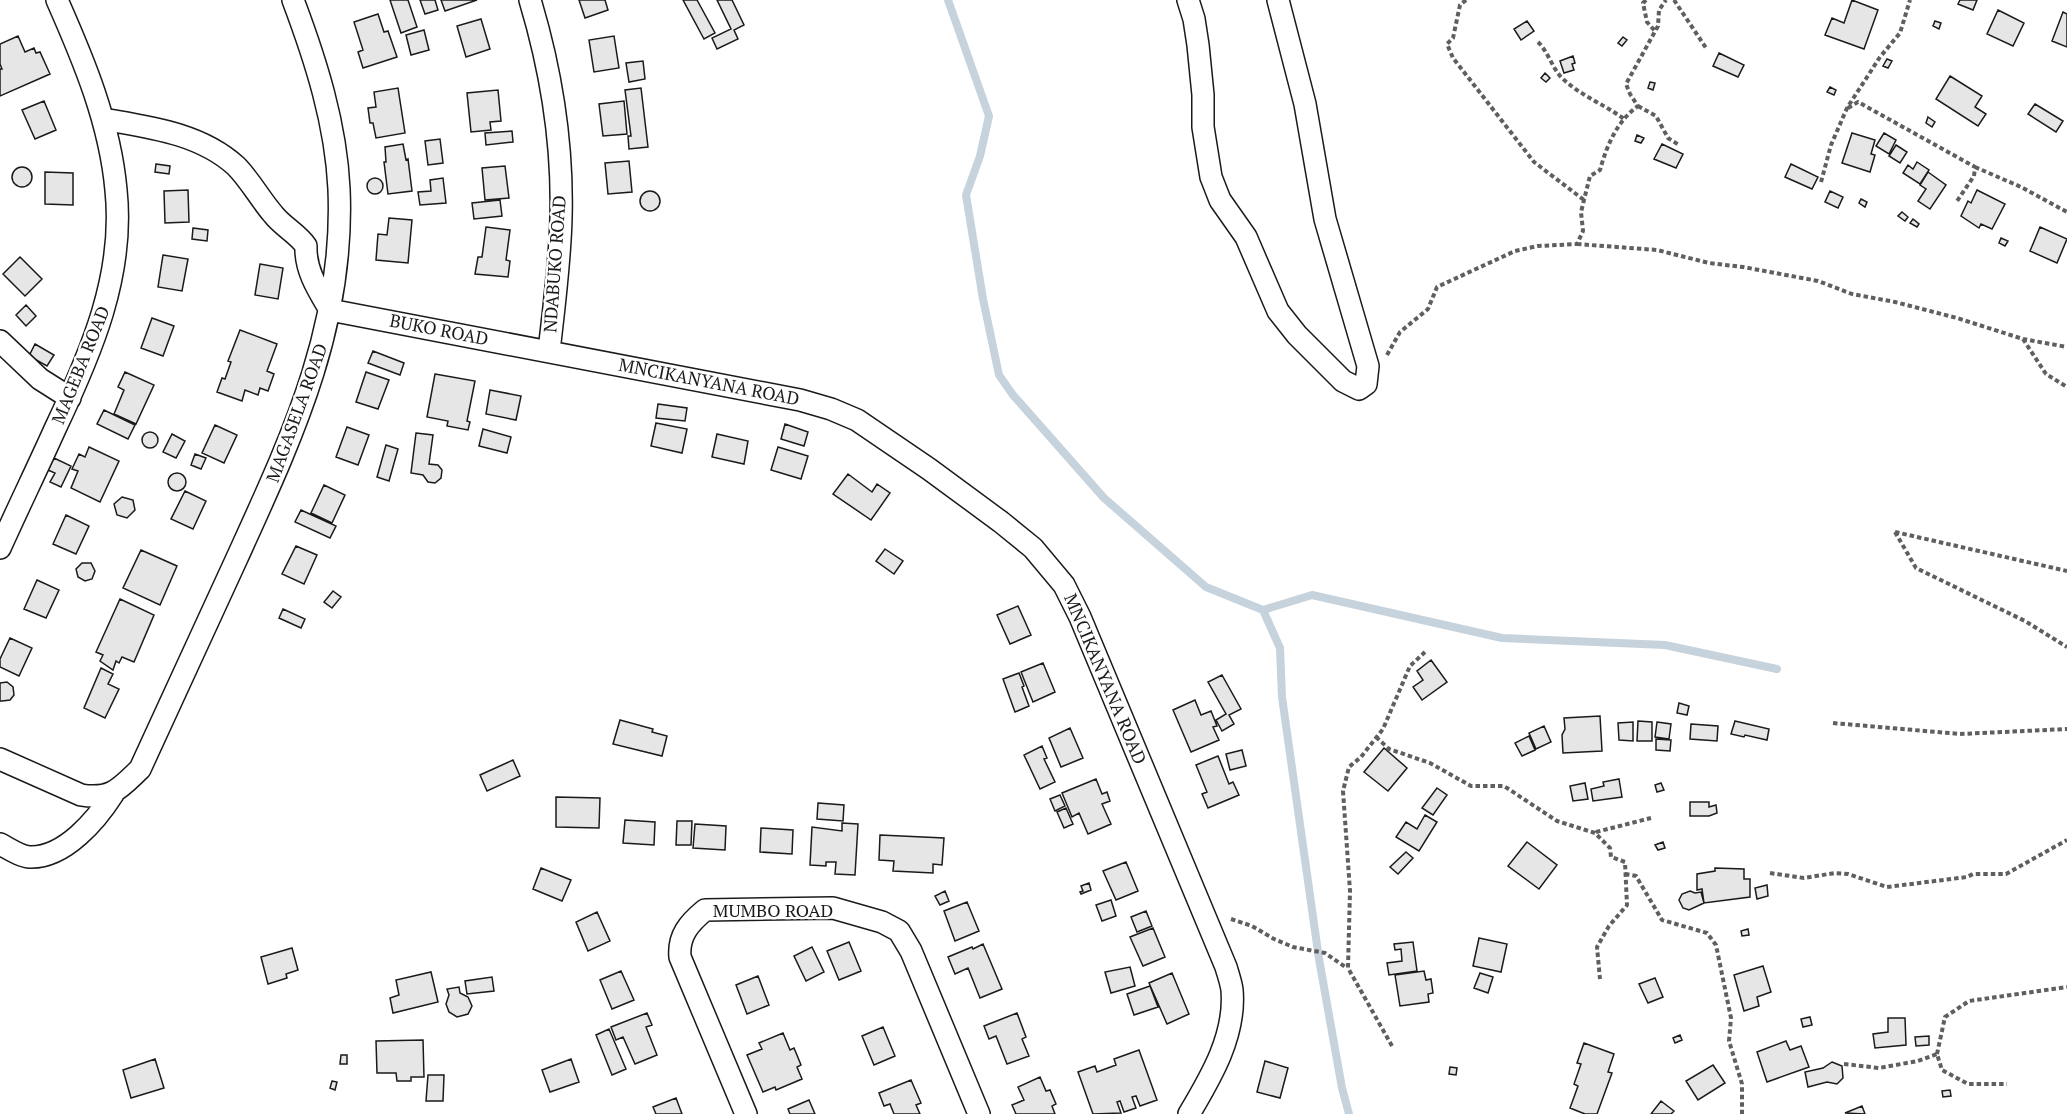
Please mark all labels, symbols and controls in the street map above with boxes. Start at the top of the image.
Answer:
street label: NDABUKO ROAD [537,195,571,333]
street label: MAGEBA ROAD [45,302,115,427]
street label: BUKO ROAD [388,308,491,350]
street label: MAGASELA ROAD [260,340,332,485]
street label: MNCIKANYANA ROAD [617,352,802,410]
street label: MNCIKANYANA ROAD [1059,589,1153,768]
street label: MUMBO ROAD [713,898,833,922]

